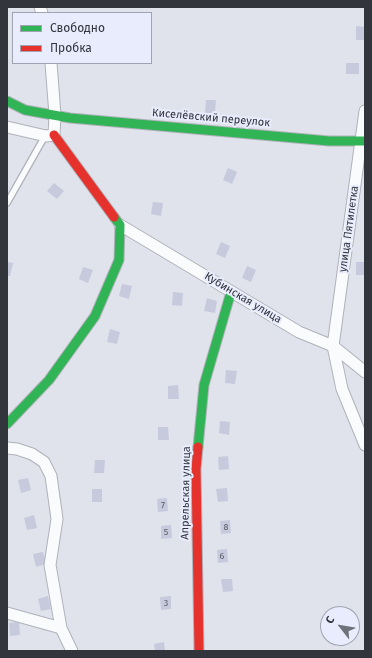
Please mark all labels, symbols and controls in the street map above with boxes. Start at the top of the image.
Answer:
legend [12,12,152,64]
text: Свободно [50,21,105,35]
text: Пробка [50,41,92,55]
street label: Киселёвский переулок [151,106,271,130]
street label: улица Пятилетка [336,185,362,273]
street label: Кубинская улица [202,270,284,326]
street label: Апрельская улица [179,446,193,540]
house number: 7 [161,500,165,510]
house number: 8 [224,522,228,532]
house number: 5 [164,527,168,537]
house number: 6 [220,551,224,561]
house number: 3 [164,598,168,608]
north arrow [320,606,360,646]
text: С [323,614,337,626]

